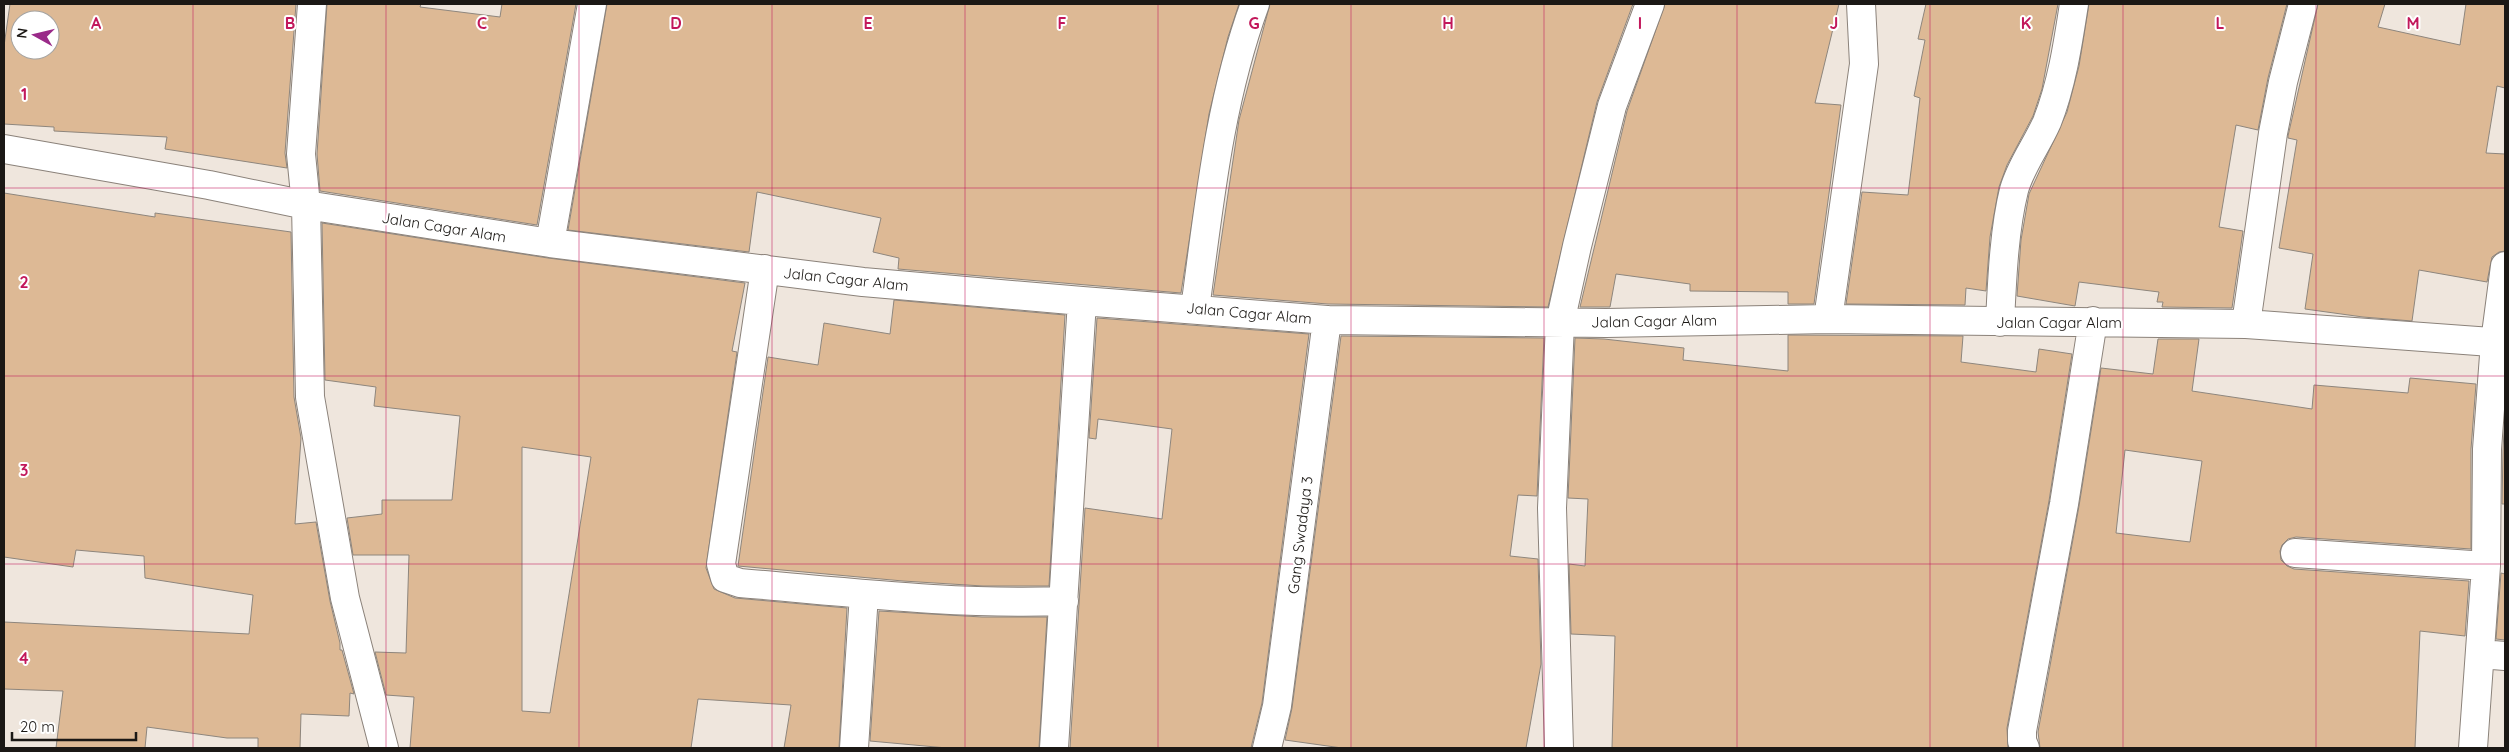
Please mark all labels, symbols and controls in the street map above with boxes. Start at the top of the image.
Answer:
north arrow [10,10,60,60]
text: A [91,13,102,33]
text: B [285,13,295,33]
text: C [477,13,487,33]
text: D [670,13,682,33]
text: E [863,13,873,33]
text: F [1058,13,1067,33]
text: G [1248,13,1260,33]
text: H [1442,13,1454,33]
text: I [1638,13,1642,33]
text: J [1830,13,1838,33]
text: K [2021,13,2031,33]
text: L [2216,13,2225,33]
text: M [2406,13,2420,33]
text: N [12,27,32,40]
text: 1 [21,84,27,104]
street label: Jalan Cagar Alam [380,208,508,246]
street label: Jalan Cagar Alam [782,263,910,295]
text: 2 [19,272,29,292]
street label: Jalan Cagar Alam [1185,298,1313,328]
street label: Jalan Cagar Alam [1591,310,1717,332]
street label: Jalan Cagar Alam [1996,313,2122,332]
text: 3 [20,460,28,480]
street label: Gang Swadaya 3 [1283,475,1317,595]
text: 4 [19,648,29,668]
scale bar [12,710,136,742]
text: 20 m [20,717,55,736]

